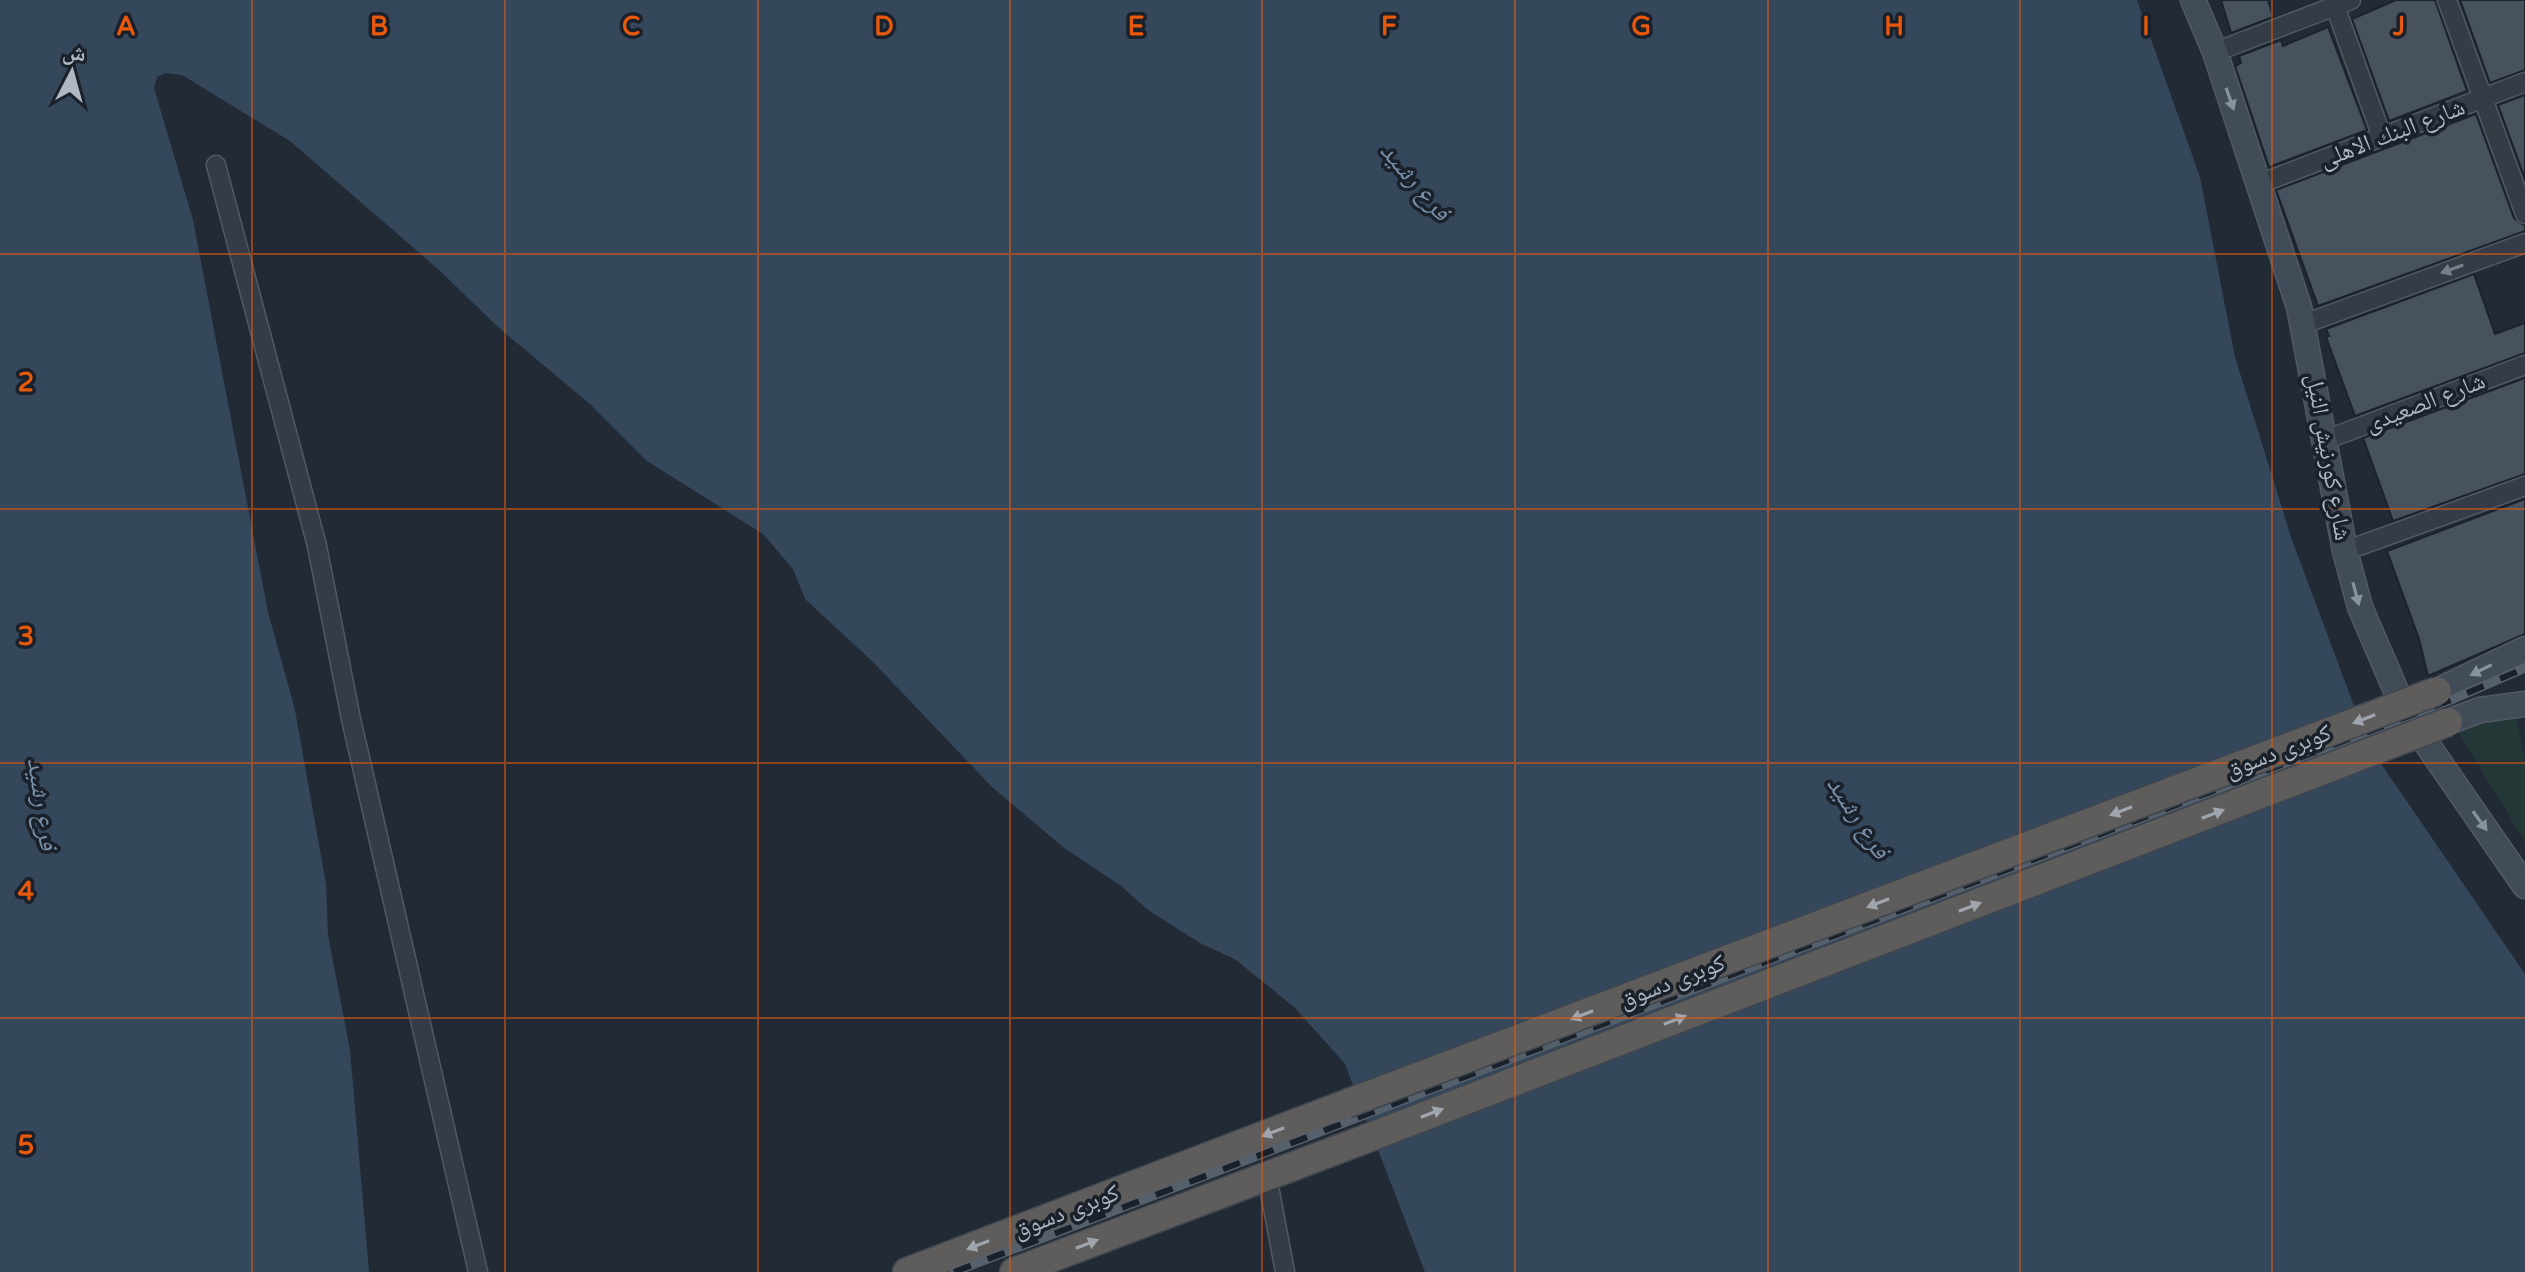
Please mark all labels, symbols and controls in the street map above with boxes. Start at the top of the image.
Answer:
text: A [116,11,136,42]
text: B [370,11,388,42]
text: C [622,11,640,42]
text: D [874,11,894,42]
text: E [1128,11,1144,42]
text: F [1381,11,1397,42]
text: G [1631,11,1651,42]
text: H [1884,11,1904,42]
text: I [2142,11,2150,42]
text: J [2392,11,2405,42]
north arrow [32,32,112,112]
text: ش [61,39,87,67]
one-way arrow [2225,87,2237,111]
street label: شارع البنك الاهلى [2315,92,2469,174]
water label: فرع رشيد [1373,136,1458,228]
one-way arrow [2440,264,2464,276]
street label: شارع الصعيدى [2361,366,2489,439]
text: 2 [18,367,34,398]
street label: شارع كورنيش النيل [2300,371,2357,543]
one-way arrow [2351,582,2363,607]
text: 3 [18,621,34,652]
one-way arrow [2469,663,2493,677]
one-way arrow [2352,713,2376,726]
street label: كوبرى دسوق [2221,718,2335,785]
water label: فرع رشيد [20,756,64,853]
water label: فرع رشيد [1819,770,1897,866]
one-way arrow [2109,805,2133,818]
one-way arrow [2201,807,2225,820]
one-way arrow [2472,810,2488,831]
text: 4 [18,876,34,907]
one-way arrow [1866,897,1890,910]
one-way arrow [1958,900,1982,913]
street label: كوبرى دسوق [1615,948,1729,1015]
one-way arrow [1570,1009,1594,1022]
one-way arrow [1663,1013,1687,1026]
one-way arrow [1421,1106,1445,1119]
one-way arrow [1261,1126,1285,1139]
text: 5 [18,1130,34,1161]
street label: كوبرى دسوق [1009,1178,1123,1245]
one-way arrow [1075,1237,1099,1250]
one-way arrow [966,1239,990,1252]

